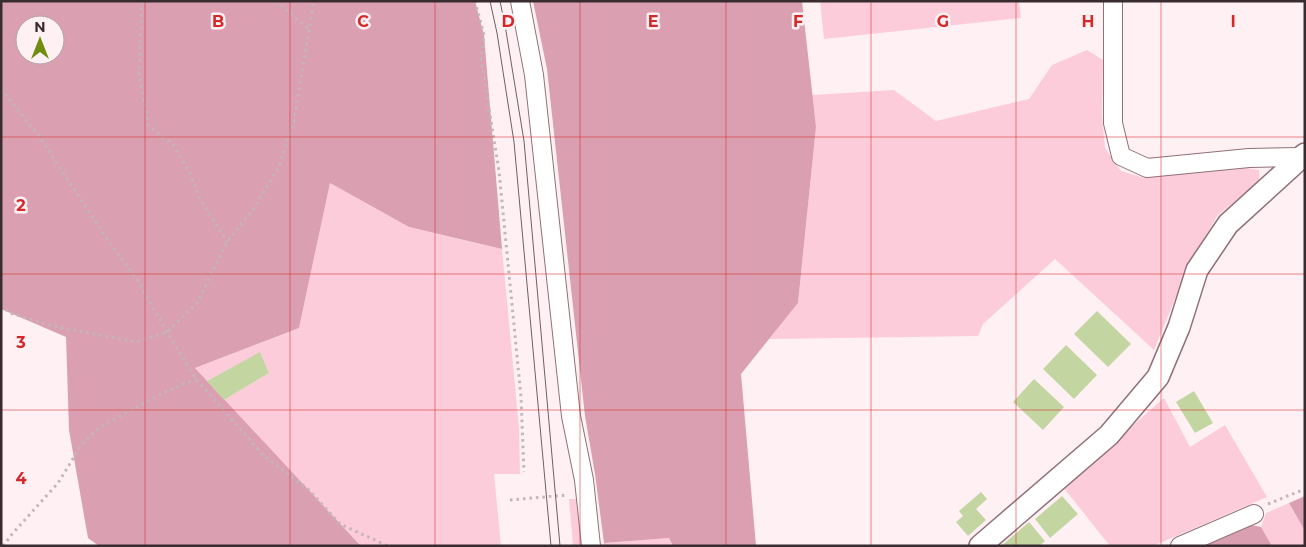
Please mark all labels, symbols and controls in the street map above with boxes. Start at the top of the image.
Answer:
text: B [212,12,224,31]
text: C [357,12,369,31]
text: D [501,12,515,31]
text: E [648,12,658,31]
text: F [793,12,803,31]
text: G [937,12,949,31]
text: H [1082,12,1094,31]
text: I [1230,12,1236,31]
north arrow [15,15,65,65]
text: N [34,18,46,36]
text: 2 [16,196,26,215]
text: 3 [15,333,26,352]
text: 4 [15,469,27,488]

